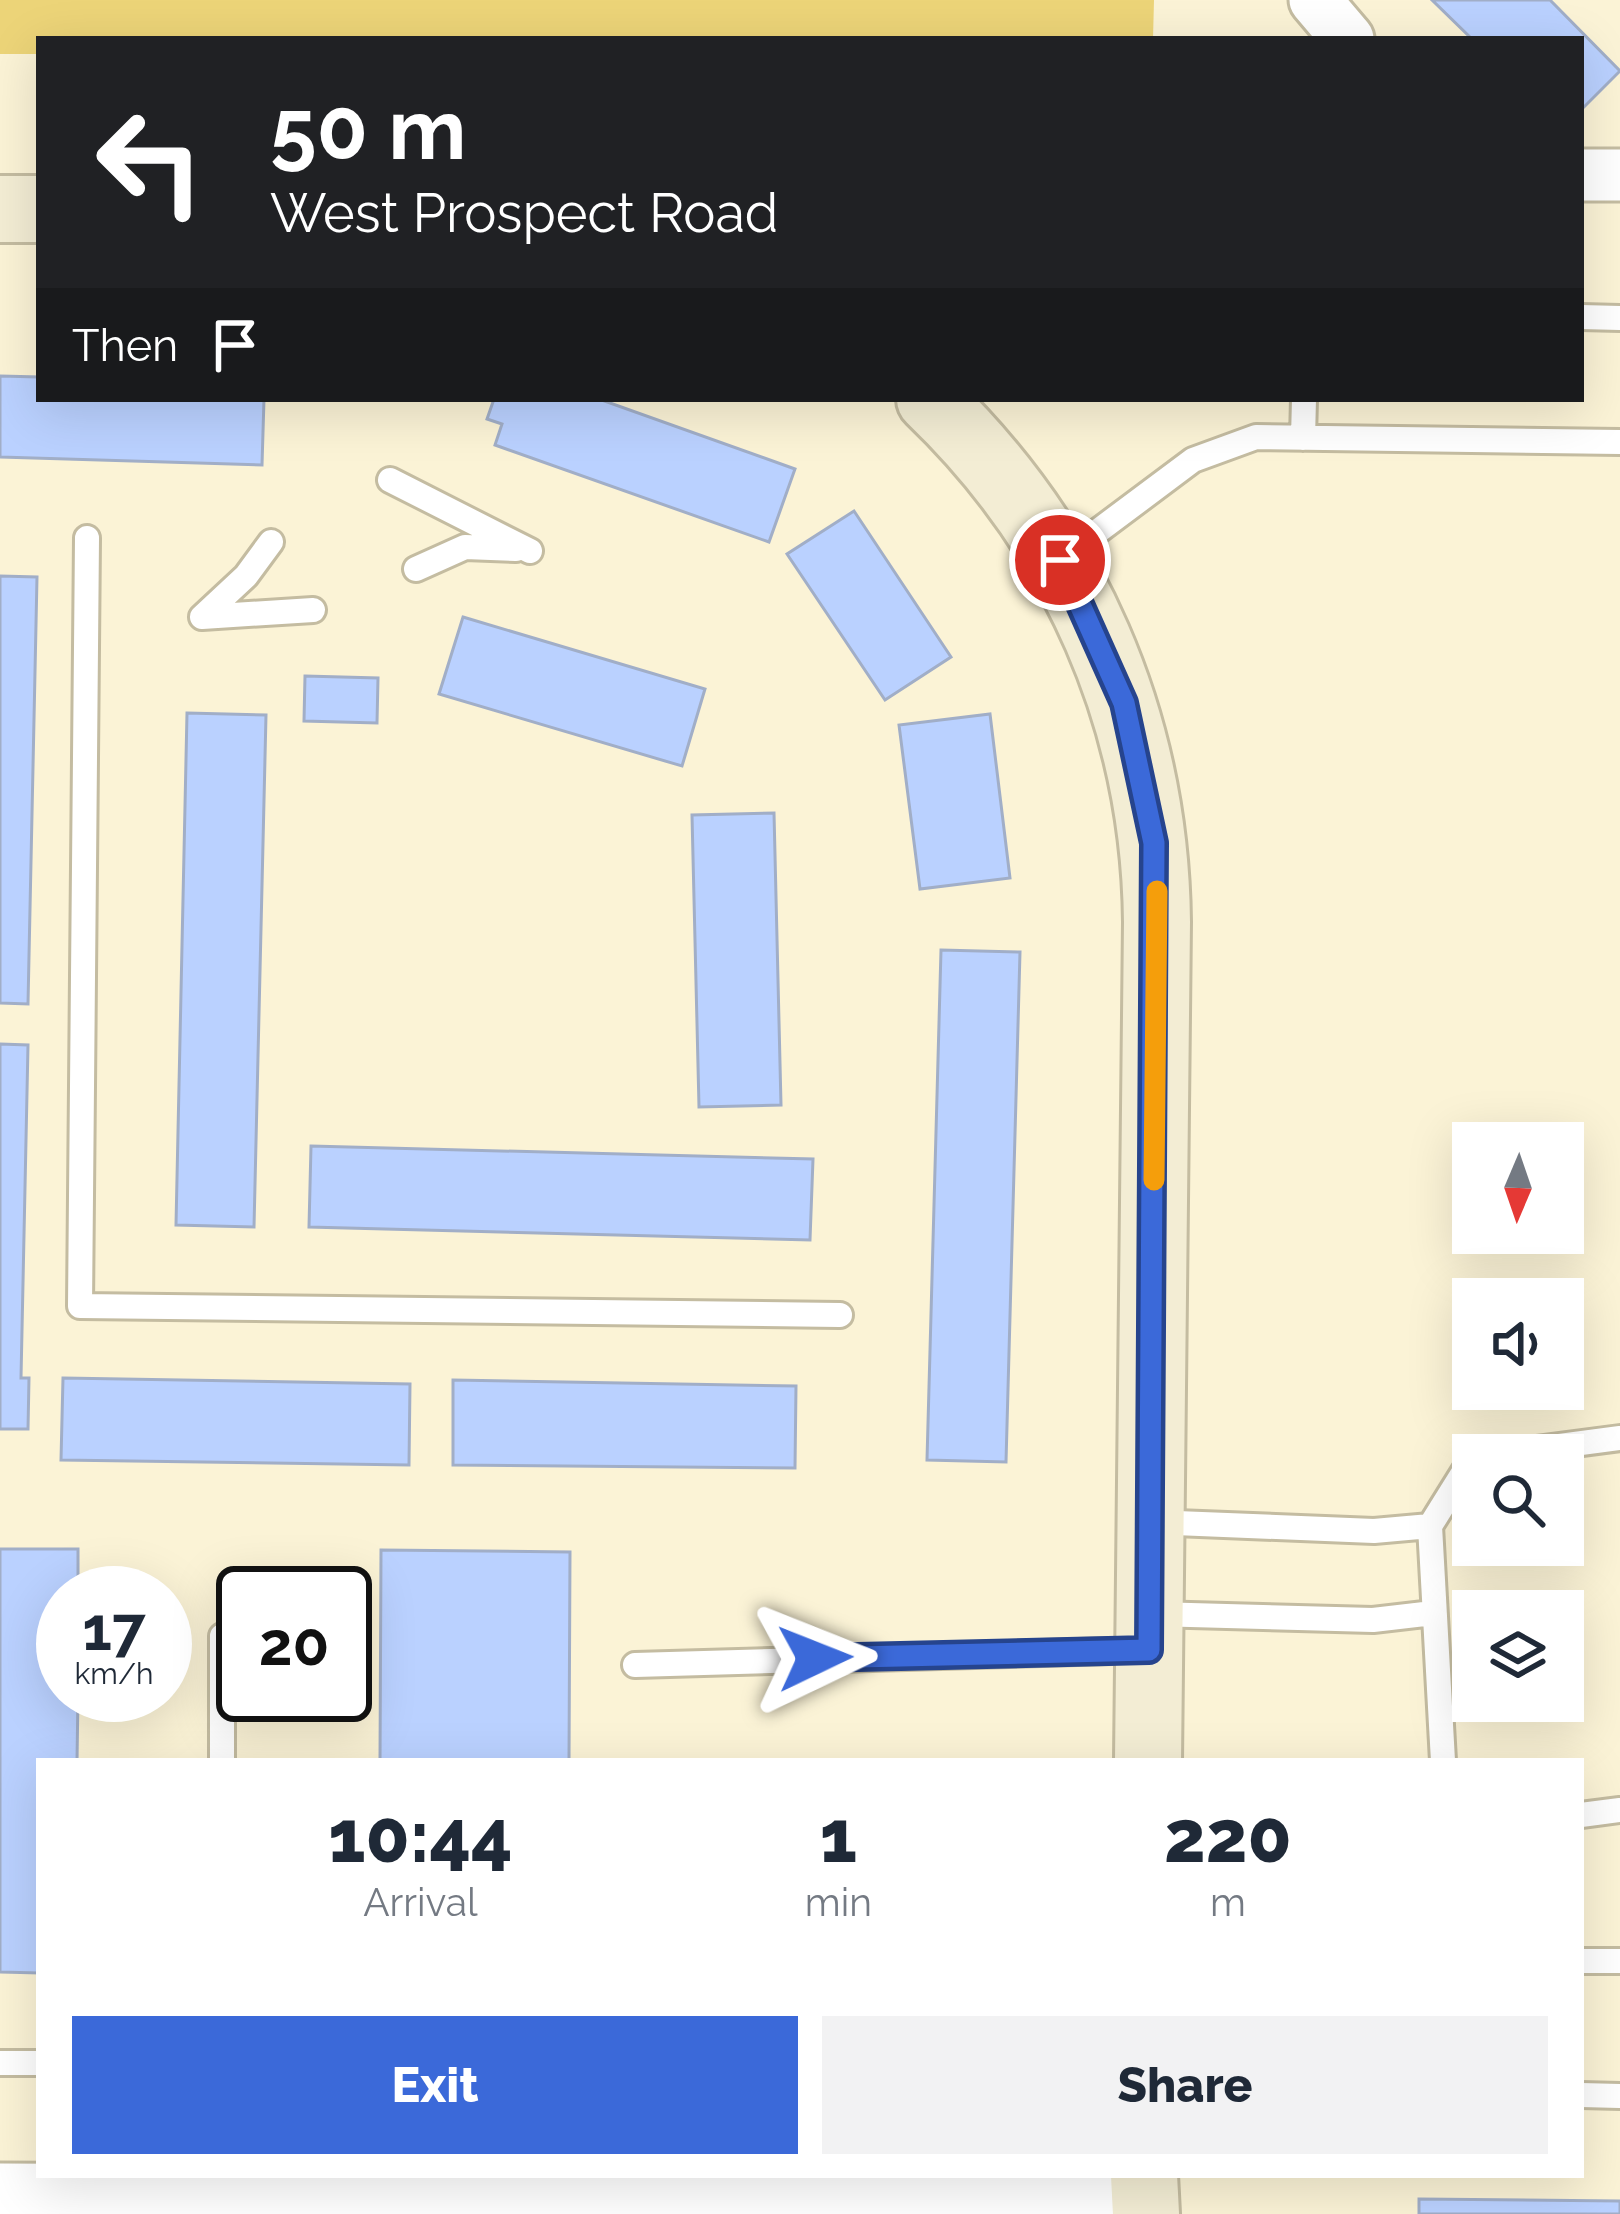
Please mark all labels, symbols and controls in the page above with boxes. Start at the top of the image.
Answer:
text: 50 m [270,80,466,179]
icon: left [72,84,228,240]
text: West Prospect Road [270,181,778,245]
icon: arrive [202,312,268,378]
text: Then [72,319,178,372]
pin [1009,509,1111,611]
icon: arrive [1027,527,1093,593]
north arrow [1452,1122,1584,1254]
map controls [1452,1122,1584,1722]
button: sound [1452,1278,1584,1410]
button: search [1452,1434,1584,1566]
speed limit sign: 20 [216,1566,372,1722]
button: layers [1452,1590,1584,1722]
text: 17 [82,1594,146,1664]
position arrow [752,1595,878,1721]
text: km/h [74,1656,154,1691]
text: 10:44 [328,1794,513,1879]
text: 1 [820,1794,857,1879]
text: 220 [1164,1794,1292,1879]
text: Arrival [363,1879,478,1925]
text: min [805,1879,872,1925]
text: m [1210,1879,1246,1925]
button: Exit [72,2016,798,2154]
button: Share [822,2016,1548,2154]

